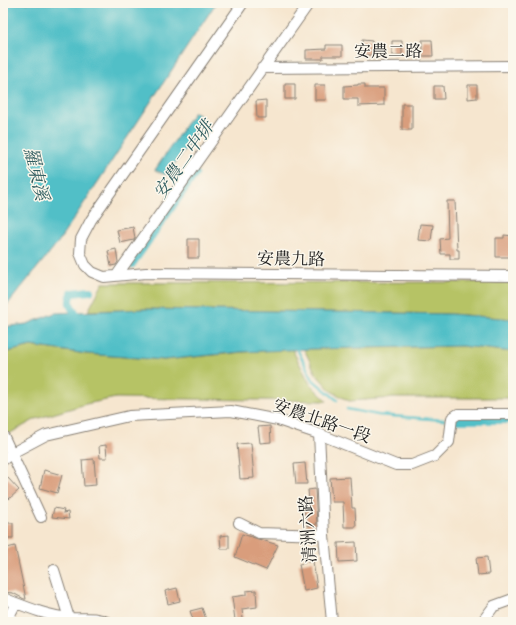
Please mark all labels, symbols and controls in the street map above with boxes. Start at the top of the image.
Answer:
street label: 安農二路 [354,41,422,62]
water label: 安農二中排 [149,114,221,203]
water label: 羅東溪 [19,145,54,205]
street label: 安農九路 [257,248,325,270]
street label: 安農北路一段 [270,394,374,448]
street label: 清洲六路 [295,494,321,564]

